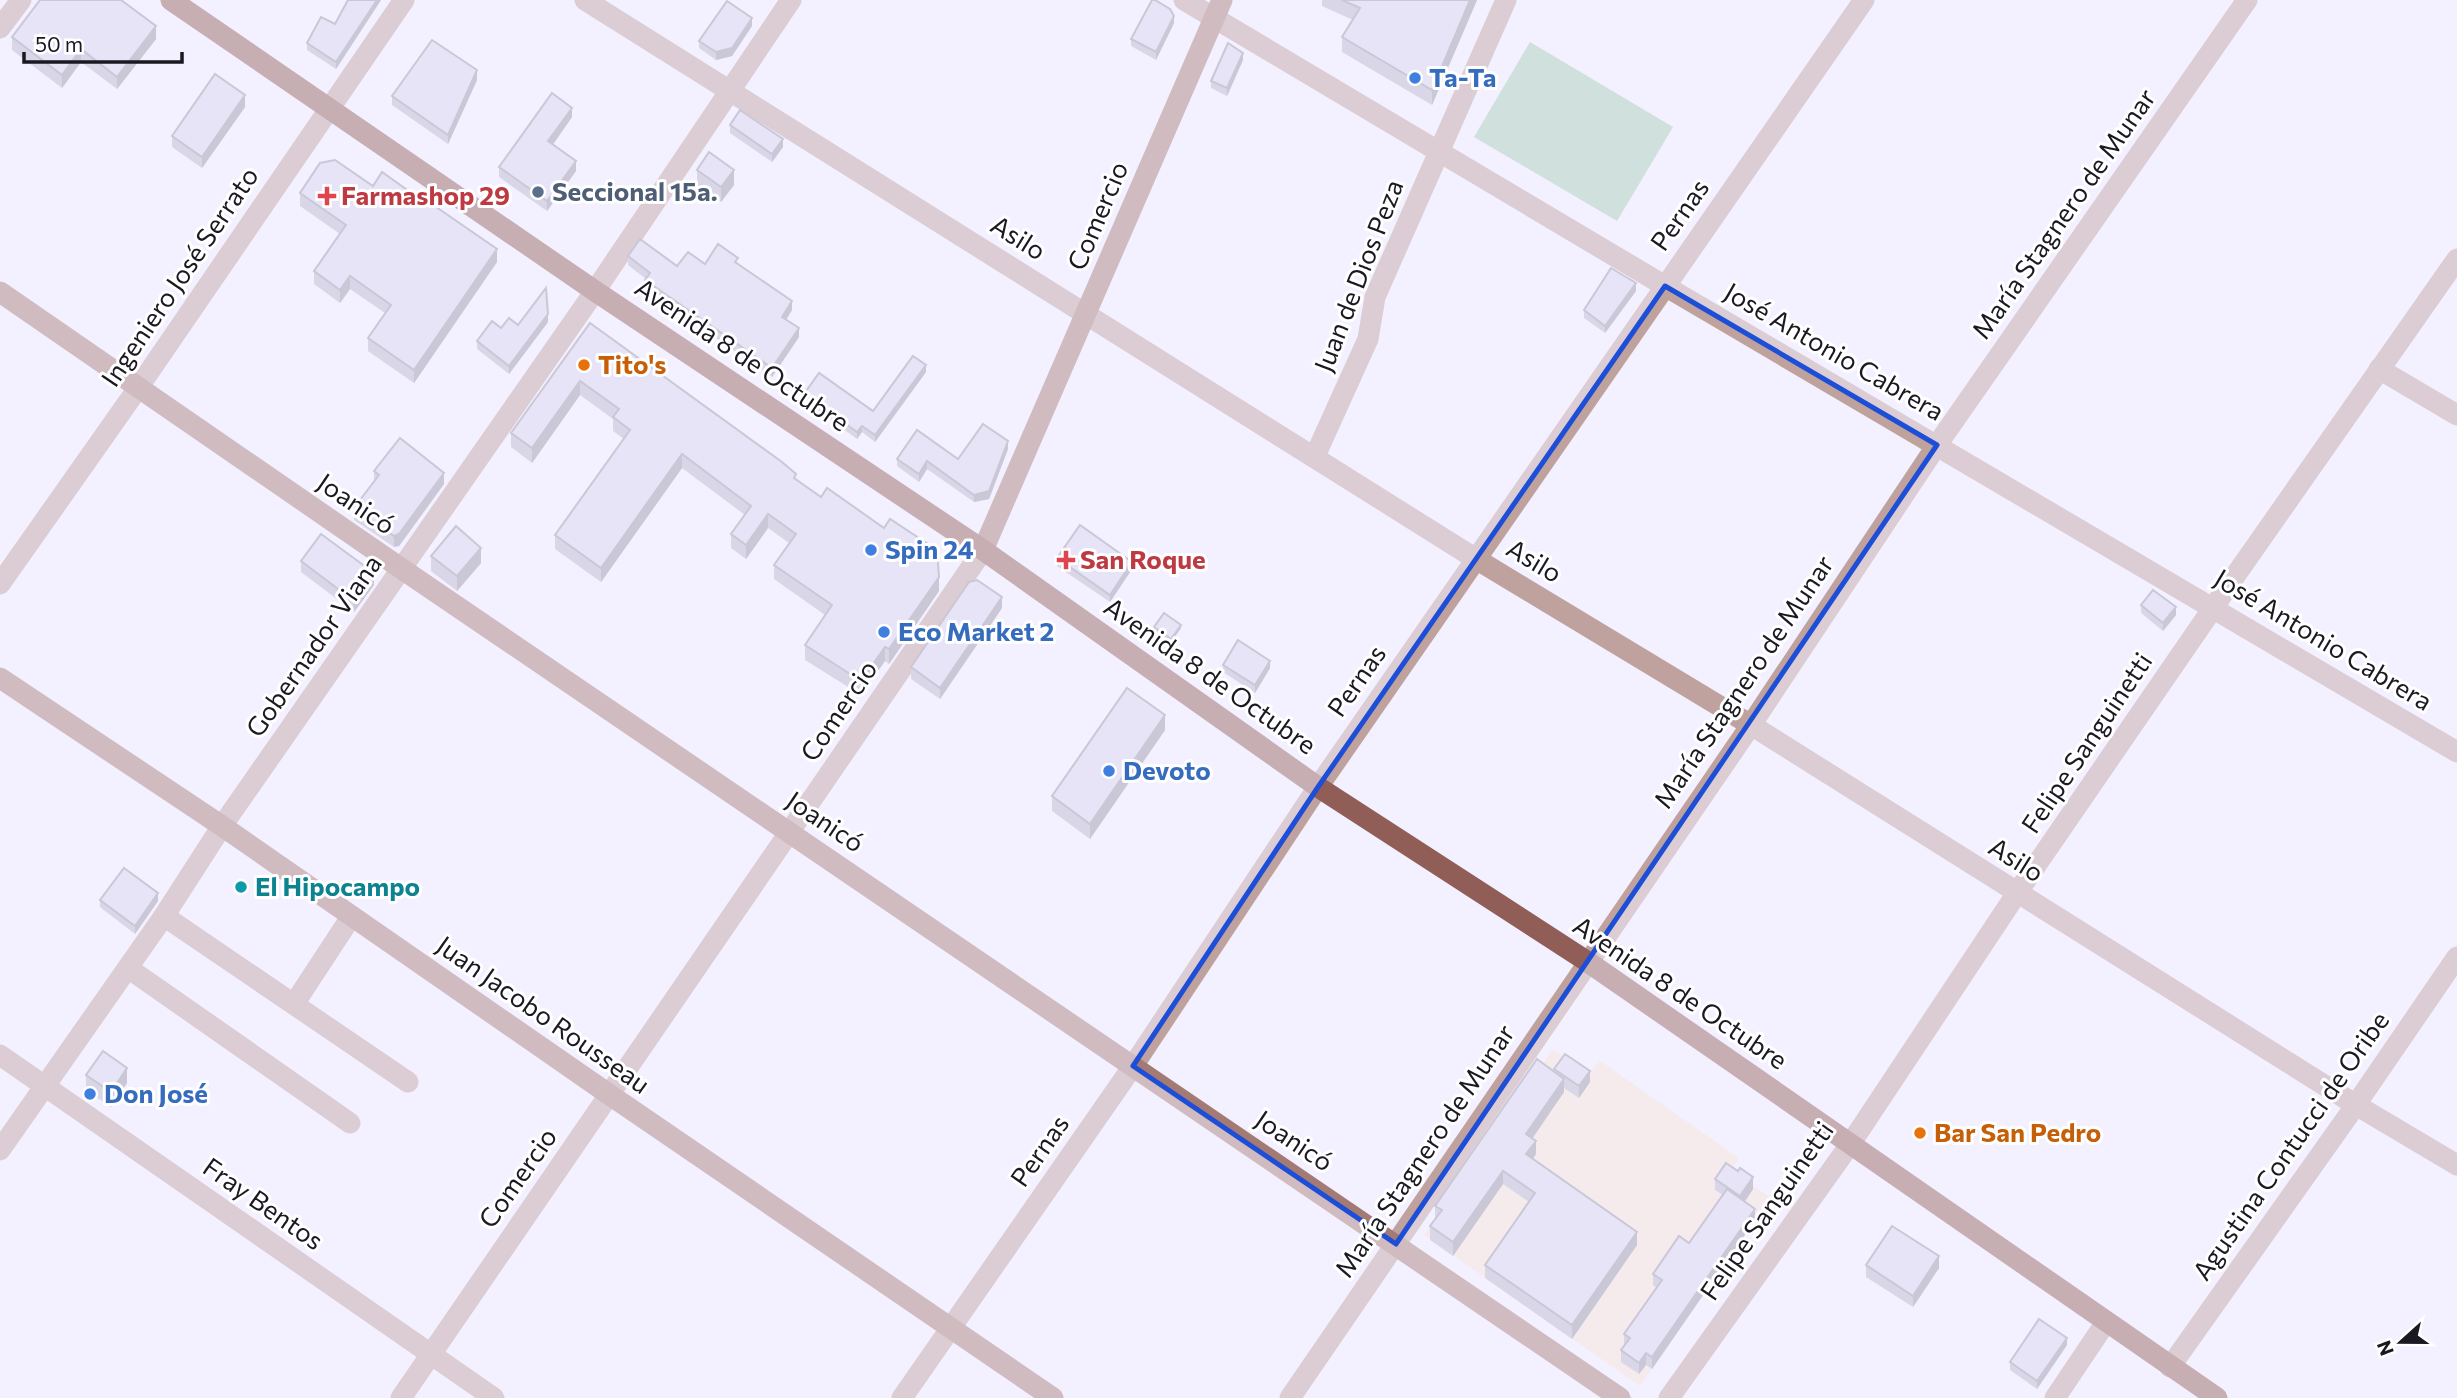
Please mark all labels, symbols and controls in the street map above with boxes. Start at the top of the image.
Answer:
scale bar [24,21,182,65]
text: 50 m [35,31,83,56]
place label: Ta-Ta [1429,61,1496,92]
marker: Ta-Ta [1407,70,1423,86]
street label: María Stagnero de Munar [1965,82,2161,344]
street label: Comercio [1060,157,1133,274]
street label: Ingeniero José Serrato [94,161,264,392]
street label: Pernas [1643,172,1714,256]
place label: Seccional 15a. [552,175,718,206]
street label: Juan de Dios Peza [1307,175,1408,376]
place label: Farmashop 29 [341,179,510,210]
marker: Seccional 15a. [530,184,546,200]
marker: Farmashop 29 [319,188,335,204]
street label: Asilo [986,208,1052,265]
street label: Avenida 8 de Octubre [630,271,856,437]
street label: José Antonio Cabrera [1719,275,1950,426]
place label: Tito's [598,348,666,379]
marker: Tito's [576,357,592,373]
street label: Joanicó [312,466,401,540]
street label: Asilo [1502,531,1568,588]
place label: Spin 24 [885,533,974,564]
marker: Spin 24 [863,542,879,558]
place label: San Roque [1080,543,1206,574]
street label: Gobernador Viana [238,548,387,742]
street label: María Stagnero de Munar [1647,549,1839,813]
marker: San Roque [1058,552,1074,568]
street label: José Antonio Cabrera [2209,561,2438,716]
street label: Avenida 8 de Octubre [1099,590,1323,760]
place label: Eco Market 2 [898,615,1054,646]
marker: Eco Market 2 [876,624,892,640]
street label: Pernas [1320,638,1391,722]
street label: Felipe Sanguinetti [2014,646,2158,838]
street label: Comercio [793,654,883,766]
place label: Devoto [1123,754,1211,785]
marker: Devoto [1101,763,1117,779]
street label: Joanicó [781,784,870,858]
street label: Asilo [1984,830,2050,887]
place label: El Hipocampo [255,870,420,901]
marker: El Hipocampo [233,879,249,895]
street label: Avenida 8 de Octubre [1568,909,1794,1075]
street label: Juan Jacobo Rousseau [431,928,656,1099]
street label: Agustina Contucci de Oribe [2185,1005,2394,1285]
street label: María Stagnero de Munar [1328,1018,1520,1282]
place label: Don José [104,1077,208,1108]
marker: Don José [82,1086,98,1102]
street label: Joanicó [1250,1103,1339,1177]
street label: Pernas [1003,1108,1074,1192]
street label: Felipe Sanguinetti [1693,1115,1839,1305]
place label: Bar San Pedro [1934,1116,2101,1147]
street label: Comercio [471,1121,562,1233]
marker: Bar San Pedro [1912,1125,1928,1141]
street label: Fray Bentos [198,1150,330,1255]
north arrow [2366,1307,2436,1377]
text: N [2371,1337,2398,1359]

